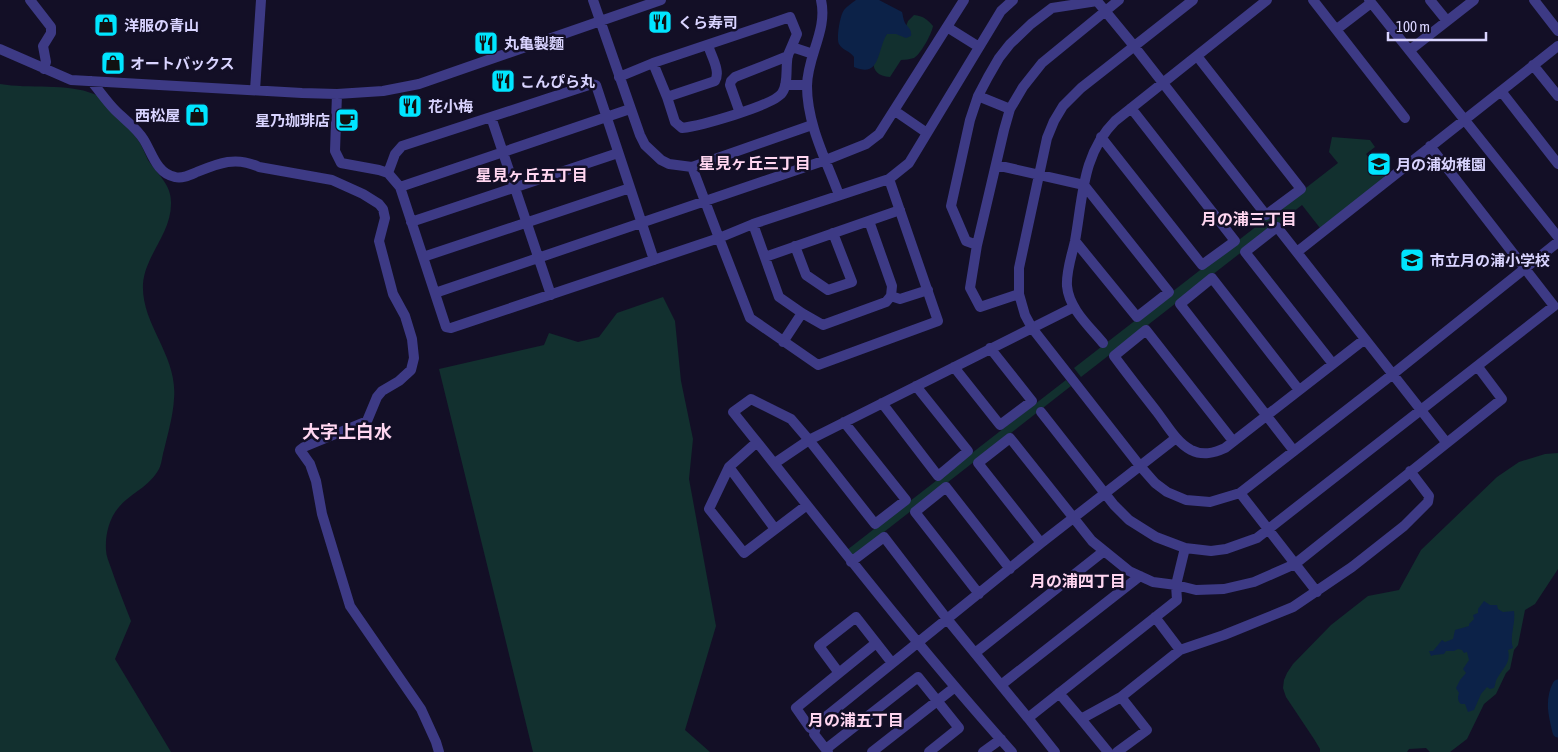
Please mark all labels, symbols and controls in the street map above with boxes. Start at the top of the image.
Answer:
restaurant icon: くら寿司 [647,9,673,35]
scale bar [1388,10,1486,42]
shop icon: 洋服の青山 [93,12,119,38]
place label: くら寿司 [678,14,738,31]
place label: 洋服の青山 [124,17,199,34]
text: 100 m [1396,18,1430,35]
restaurant icon: 丸亀製麵 [473,30,499,56]
place label: 丸亀製麵 [504,35,564,52]
shop icon: オートバックス [100,50,126,76]
place label: オートバックス [130,55,235,72]
restaurant icon: こんぴら丸 [490,68,516,94]
place label: こんぴら丸 [520,73,595,90]
restaurant icon: 花小梅 [397,93,423,119]
place label: 花小梅 [428,98,473,115]
shop icon: 西松屋 [184,102,210,128]
place label: 西松屋 [135,107,180,124]
cafe icon: 星乃珈琲店 [334,107,360,133]
place label: 星乃珈琲店 [255,112,330,129]
school or university icon: 月の浦幼稚園 [1366,151,1392,177]
district label: 星見ヶ丘三丁目 [699,154,811,172]
place label: 月の浦幼稚園 [1396,156,1486,173]
district label: 星見ヶ丘五丁目 [476,166,588,184]
district label: 月の浦三丁目 [1201,210,1297,228]
school or university icon: 市立月の浦小学校 [1399,247,1425,273]
place label: 市立月の浦小学校 [1430,252,1550,269]
district label: 大字上白水 [302,421,392,442]
district label: 月の浦四丁目 [1030,572,1126,590]
district label: 月の浦五丁目 [808,711,904,729]

